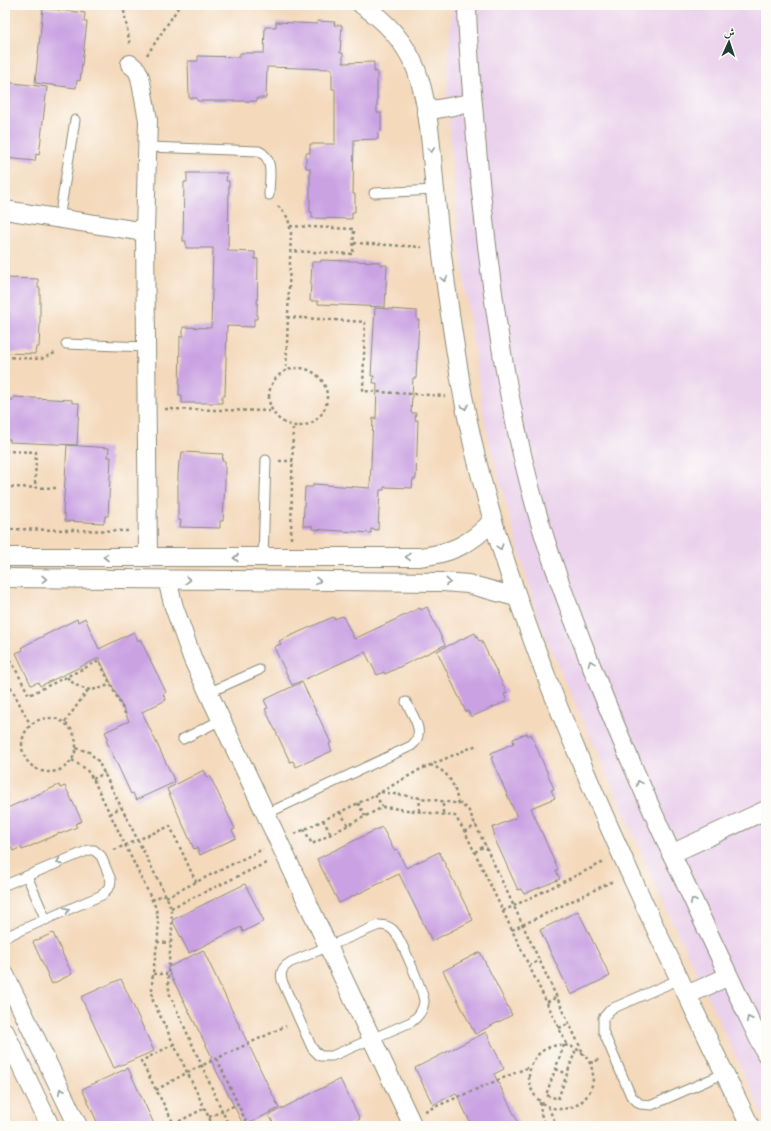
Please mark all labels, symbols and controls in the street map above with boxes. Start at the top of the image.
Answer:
north arrow [709,22,749,62]
text: ش [724,26,735,40]
one-way arrow [426,146,435,153]
one-way arrow [439,276,448,282]
one-way arrow [461,404,469,410]
one-way arrow [495,543,504,550]
one-way arrow [103,553,109,561]
one-way arrow [405,553,411,561]
one-way arrow [233,554,239,562]
one-way arrow [41,575,47,583]
one-way arrow [185,576,191,584]
one-way arrow [315,577,321,585]
one-way arrow [445,578,451,587]
one-way arrow [587,659,595,666]
one-way arrow [636,780,644,787]
one-way arrow [56,857,63,865]
one-way arrow [690,898,698,906]
one-way arrow [63,907,70,915]
one-way arrow [746,1016,754,1023]
one-way arrow [58,1088,66,1095]

